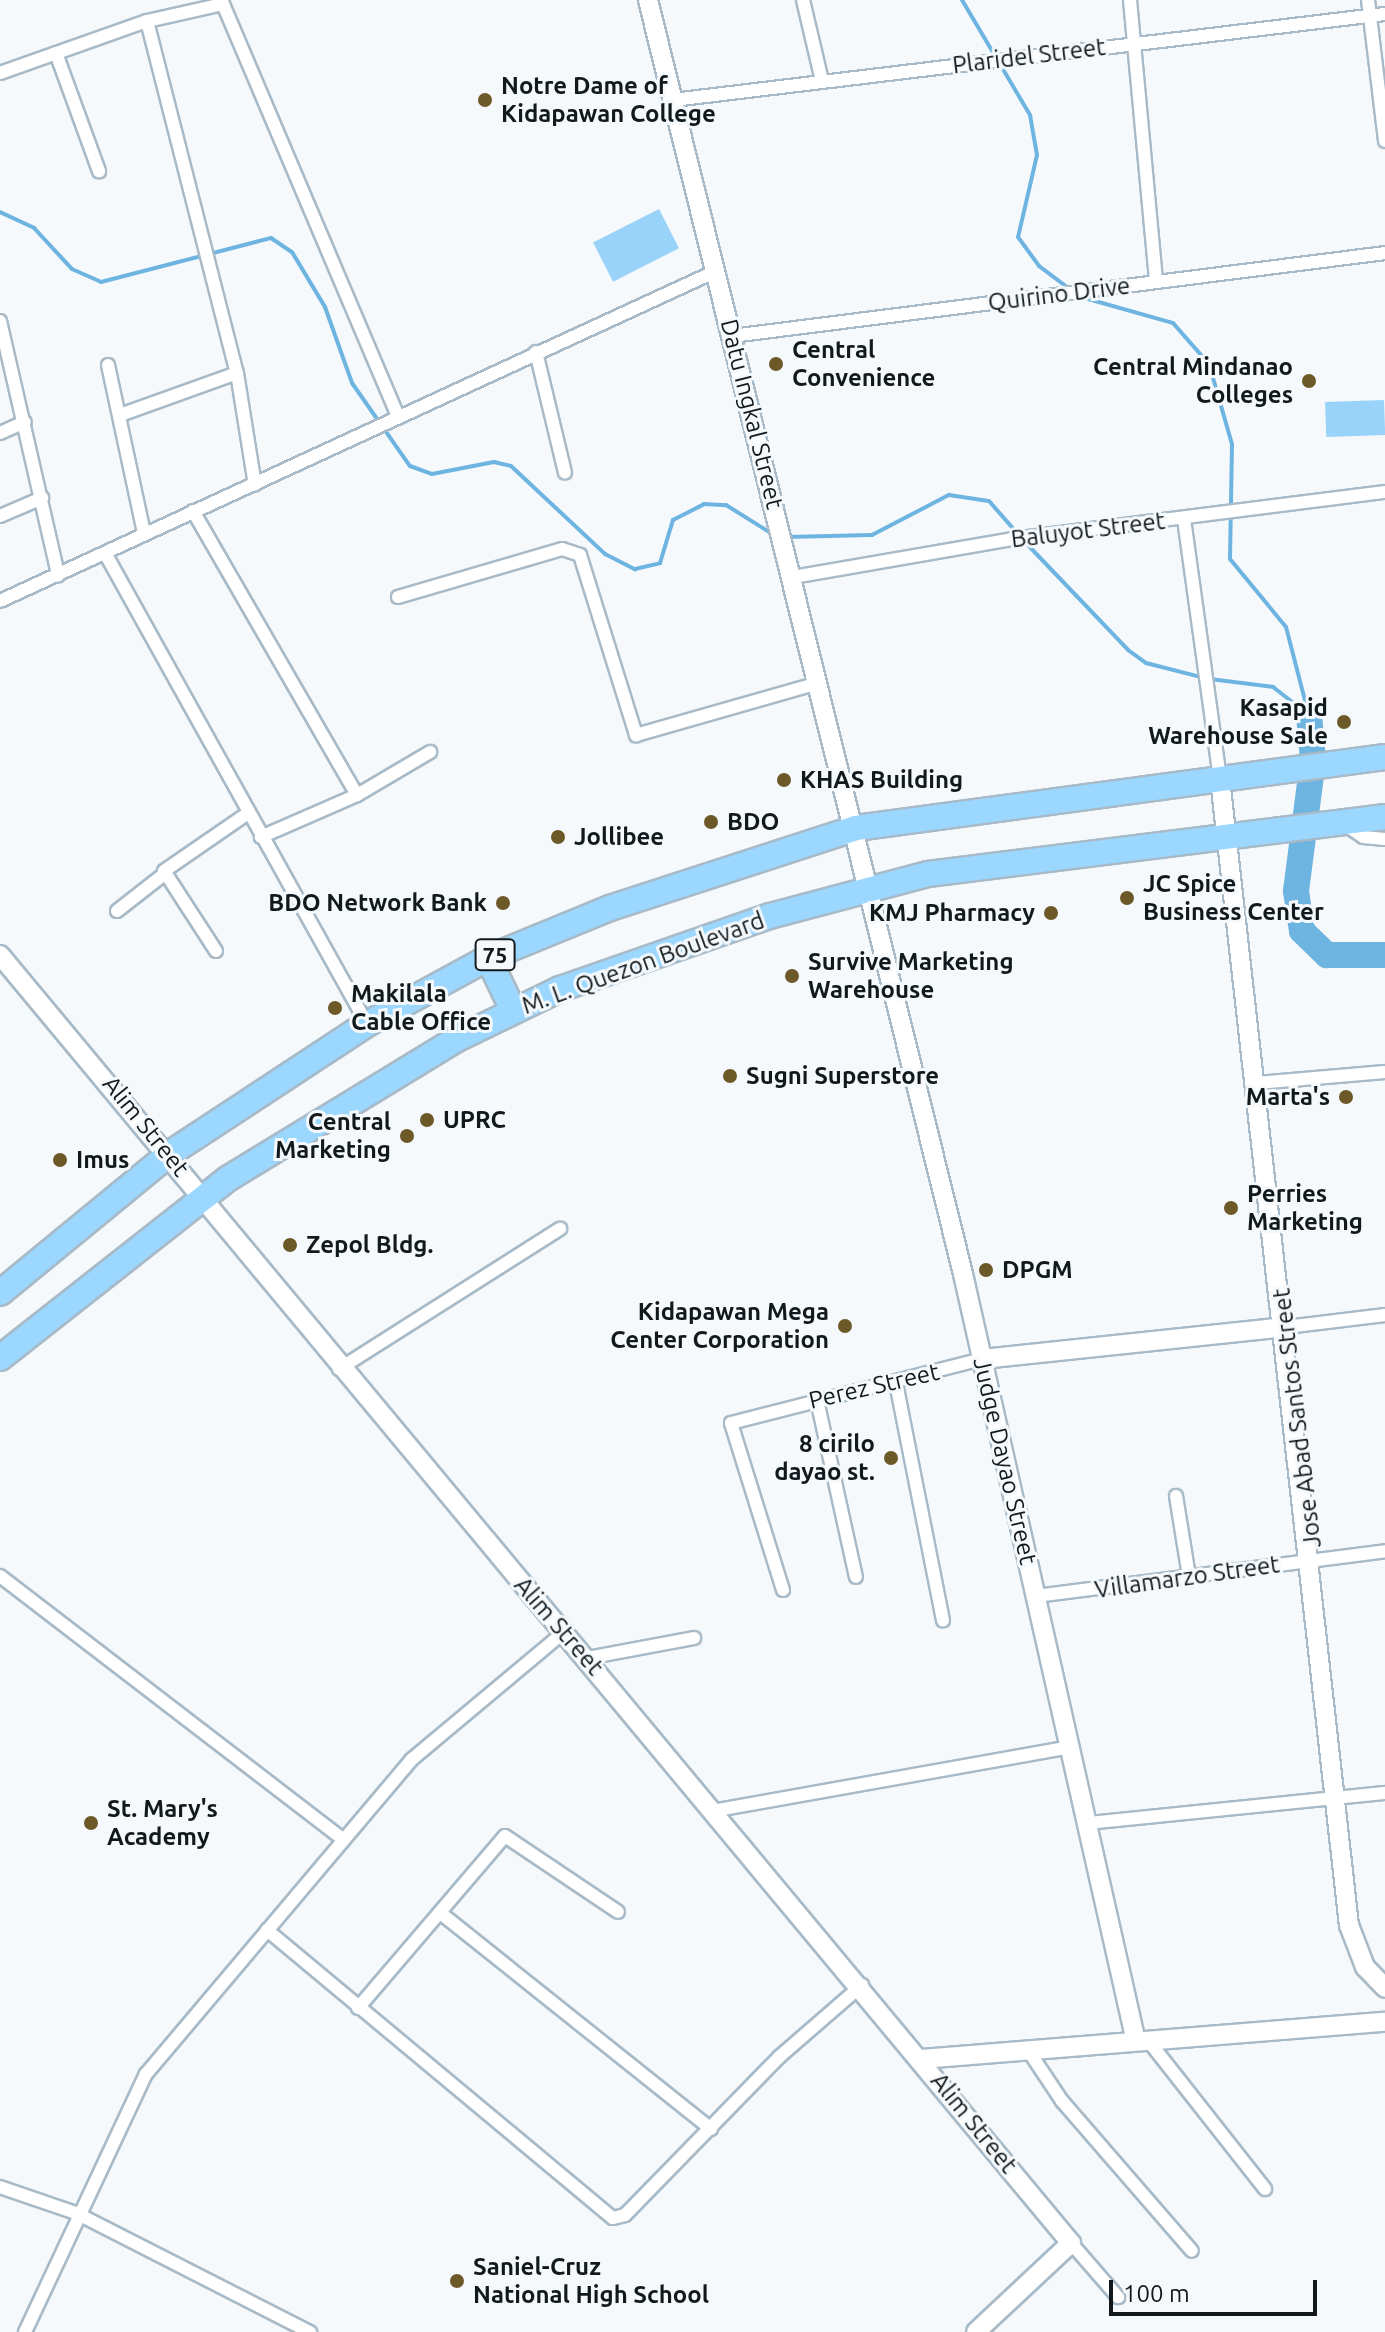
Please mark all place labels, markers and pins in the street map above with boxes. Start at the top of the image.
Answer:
place label: Notre Dame of Kidapawan College [501,72,716,128]
marker: Notre Dame of Kidapawan College [476,91,494,109]
place label: Central Convenience [792,336,935,392]
place label: Central Mindanao Colleges [1093,353,1293,409]
marker: Central Convenience [767,355,785,373]
marker: Central Mindanao Colleges [1300,372,1318,390]
place label: Kasapid Warehouse Sale [1148,694,1328,750]
marker: Kasapid Warehouse Sale [1335,713,1353,731]
place label: KHAS Building [800,766,963,794]
marker: KHAS Building [775,771,793,789]
place label: BDO [727,808,779,836]
marker: BDO [702,813,720,831]
place label: Jollibee [574,823,664,851]
marker: Jollibee [549,828,567,846]
place label: JC Spice Business Center [1143,870,1324,926]
place label: BDO Network Bank [268,889,487,917]
marker: JC Spice Business Center [1118,889,1136,907]
marker: BDO Network Bank [494,894,512,912]
place label: KMJ Pharmacy [869,899,1035,927]
marker: KMJ Pharmacy [1042,904,1060,922]
place label: Survive Marketing Warehouse [808,948,1014,1004]
marker: Survive Marketing Warehouse [783,967,801,985]
place label: Makilala Cable Office [351,980,491,1036]
marker: Makilala Cable Office [326,999,344,1017]
place label: Sugni Superstore [746,1062,939,1090]
marker: Sugni Superstore [721,1067,739,1085]
place label: Marta's [1246,1083,1330,1111]
marker: Marta's [1337,1088,1355,1106]
place label: UPRC [443,1106,506,1134]
place label: Central Marketing [275,1108,391,1164]
marker: UPRC [418,1111,436,1129]
marker: Central Marketing [398,1127,416,1145]
place label: Imus [76,1146,129,1174]
marker: Imus [51,1151,69,1169]
place label: Perries Marketing [1247,1180,1363,1236]
marker: Perries Marketing [1222,1199,1240,1217]
place label: Zepol Bldg. [306,1231,433,1259]
marker: Zepol Bldg. [281,1236,299,1254]
place label: DPGM [1002,1256,1073,1284]
marker: DPGM [977,1261,995,1279]
place label: Kidapawan Mega Center Corporation [610,1298,829,1354]
marker: Kidapawan Mega Center Corporation [836,1317,854,1335]
place label: 8 cirilo dayao st. [774,1430,875,1486]
marker: 8 cirilo dayao st. [882,1449,900,1467]
place label: St. Mary's Academy [107,1795,218,1851]
marker: St. Mary's Academy [82,1814,100,1832]
place label: Saniel-Cruz National High School [473,2253,709,2309]
marker: Saniel-Cruz National High School [448,2272,466,2290]

